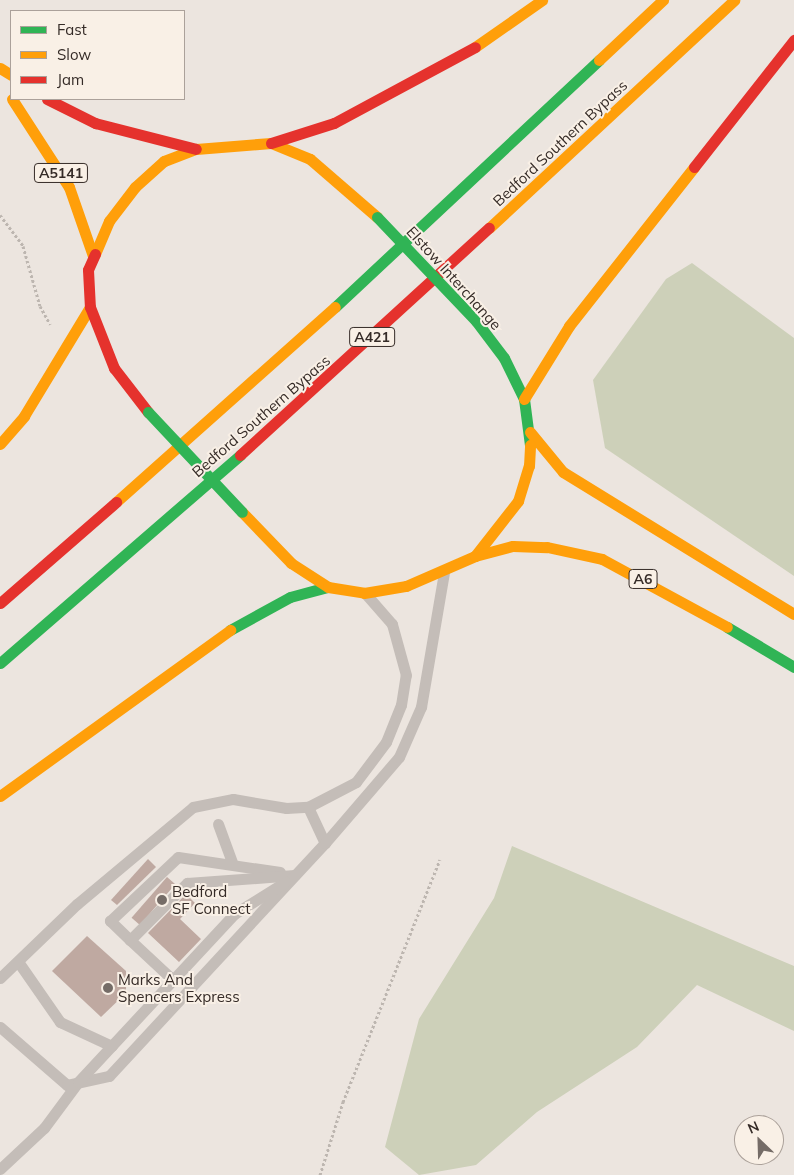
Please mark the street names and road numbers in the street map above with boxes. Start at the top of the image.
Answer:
street label: Bedford Southern Bypass [489,76,631,210]
road number: A5141 [34,162,88,184]
street label: Elstow Interchange [403,223,505,333]
road number: A421 [348,326,396,348]
street label: Bedford Southern Bypass [188,351,334,481]
road number: A6 [628,568,658,590]

